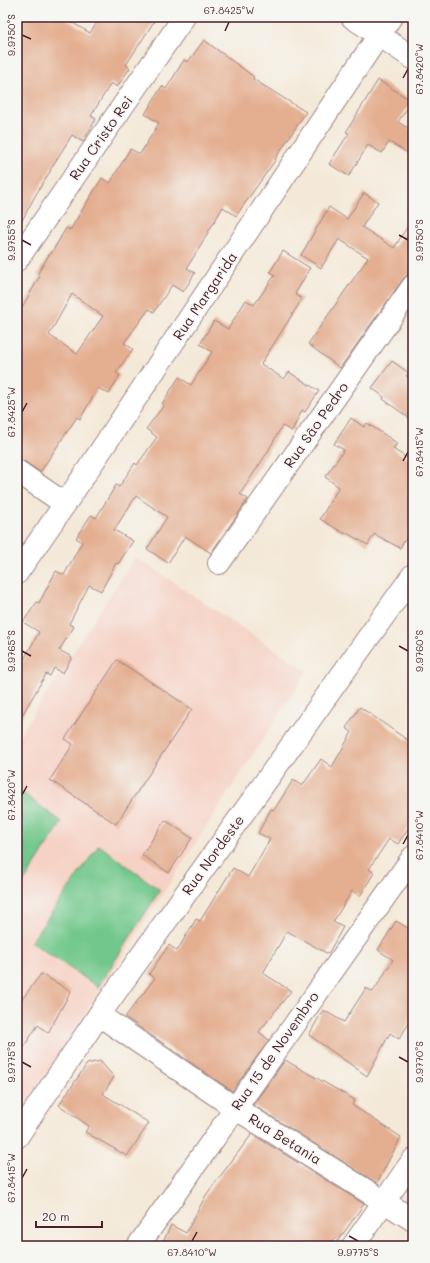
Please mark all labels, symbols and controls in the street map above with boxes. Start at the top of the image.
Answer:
text: 67.8425°W [204,3,254,17]
text: 9.9750°S [4,14,18,56]
text: 67.8420°W [412,43,426,94]
street label: Rua Cristo Rei [64,92,137,184]
text: 9.9755°S [4,219,18,261]
text: 9.9750°S [412,219,426,261]
street label: Rua Margarida [168,248,241,344]
street label: Rua São Pedro [279,378,352,471]
text: 67.8425°W [4,387,18,437]
text: 67.8415°W [412,427,426,477]
text: 9.9765°S [4,630,18,672]
text: 9.9760°S [412,630,426,672]
text: 67.8420°W [4,769,18,820]
text: 67.8410°W [412,810,426,860]
street label: Rua Nordeste [177,811,248,899]
street label: Rua 15 de Novembro [226,988,323,1114]
text: 9.9775°S [4,1041,18,1083]
text: 9.9770°S [412,1041,426,1083]
street label: Rua Betania [245,1109,325,1169]
text: 67.8415°W [4,1153,18,1203]
scale bar [36,1203,102,1229]
text: 20 m [42,1208,70,1224]
text: 67.8410°W [167,1245,217,1259]
text: 9.9775°S [337,1245,379,1259]

